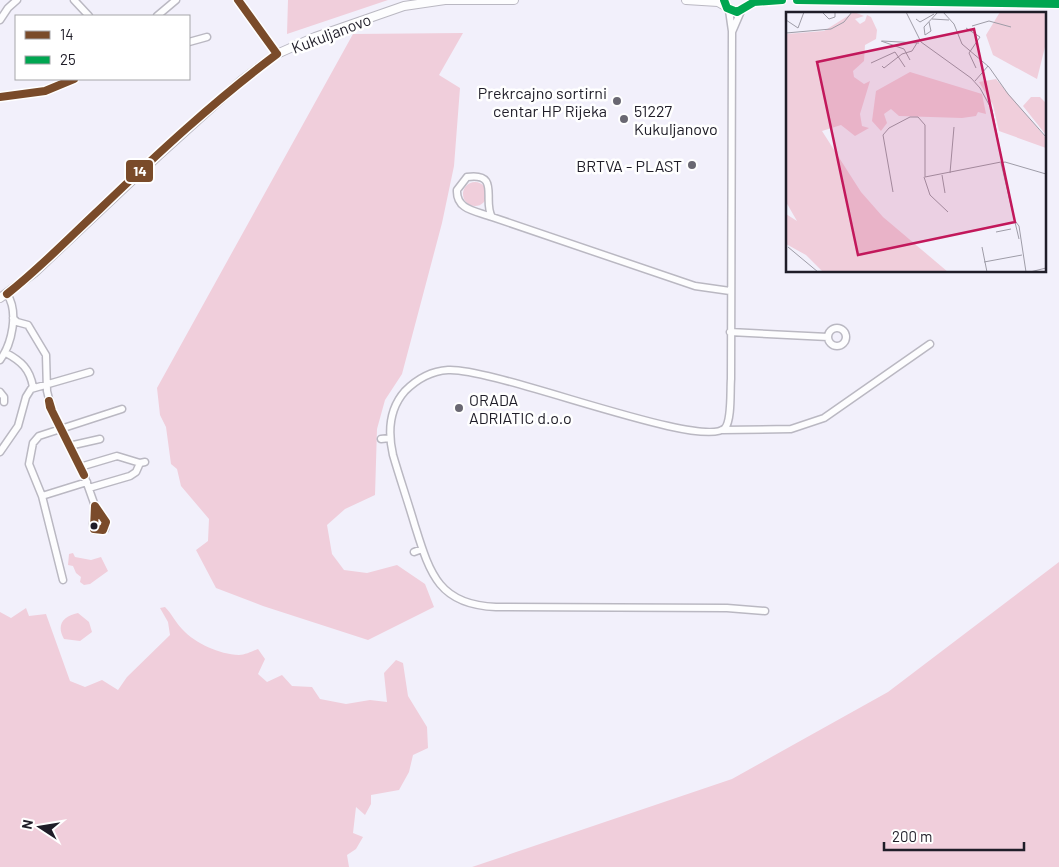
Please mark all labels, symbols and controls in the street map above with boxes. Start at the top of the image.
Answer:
street label: Kukuljanovo [289,9,373,57]
inset map [786,12,1046,272]
legend [15,15,190,80]
text: 14 [60,25,74,43]
text: 25 [60,50,76,68]
place label: Prekrcajno sortirni centar HP Rijeka [478,83,607,120]
marker: Prekrcajno sortirni centar HP Rijeka [611,95,623,107]
place label: 51227 Kukuljanovo [634,101,718,138]
marker: 51227 Kukuljanovo [618,113,630,125]
place label: BRTVA - PLAST [576,156,682,175]
line badge: 14 [125,159,154,183]
marker: BRTVA - PLAST [686,159,698,171]
text: 14 [133,162,147,179]
place label: ORADA ADRIATIC d.o.o [469,390,572,427]
marker: ORADA ADRIATIC d.o.o [453,402,465,414]
unlabelled marker [89,521,99,531]
north arrow [15,802,65,852]
text: N [18,818,36,831]
scale bar [884,820,1024,852]
text: 200 m [892,827,932,845]

